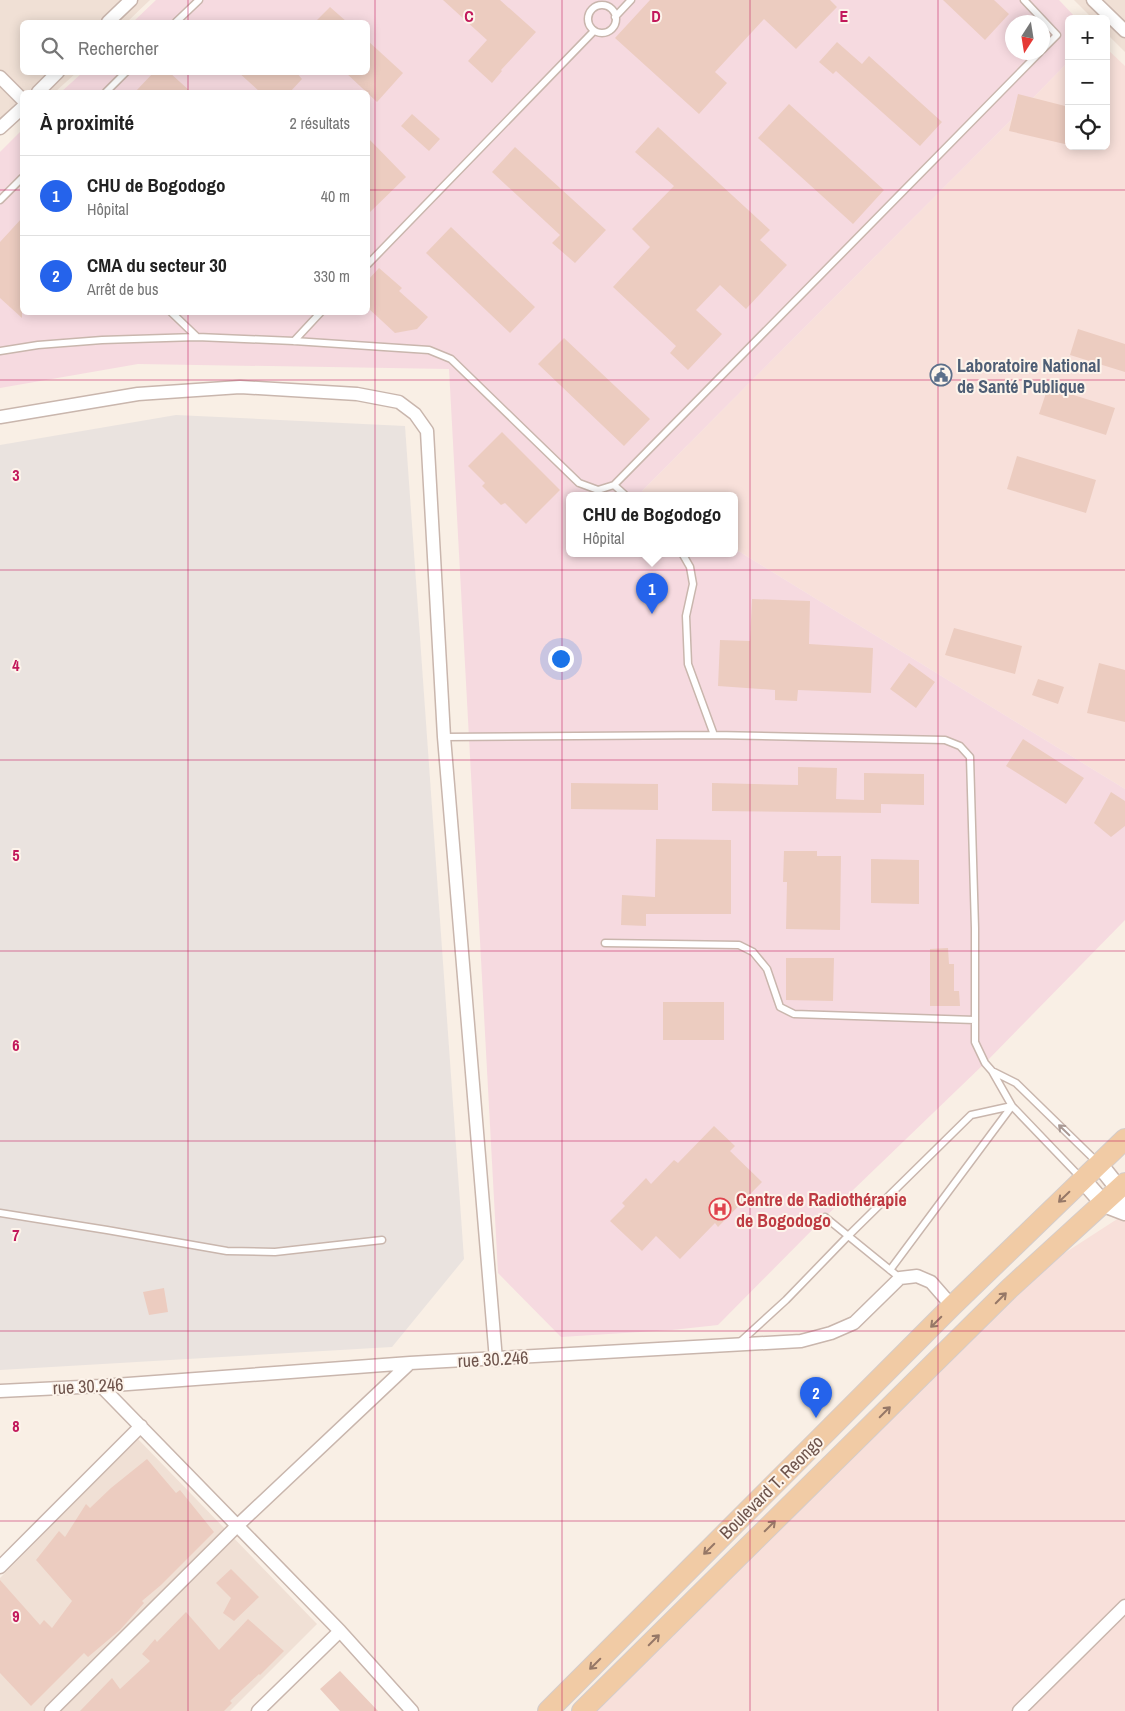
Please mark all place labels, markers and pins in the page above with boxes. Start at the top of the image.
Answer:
place label: Laboratoire National de Santé Publique [957,353,1101,399]
public building icon: Laboratoire National de Santé Publique [929,363,953,387]
pin: 1 [636,573,668,614]
place label: Centre de Radiothérapie de Bogodogo [736,1187,907,1233]
hospital icon: Centre de Radiothérapie de Bogodogo [708,1197,732,1221]
pin: 2 [800,1377,832,1418]

